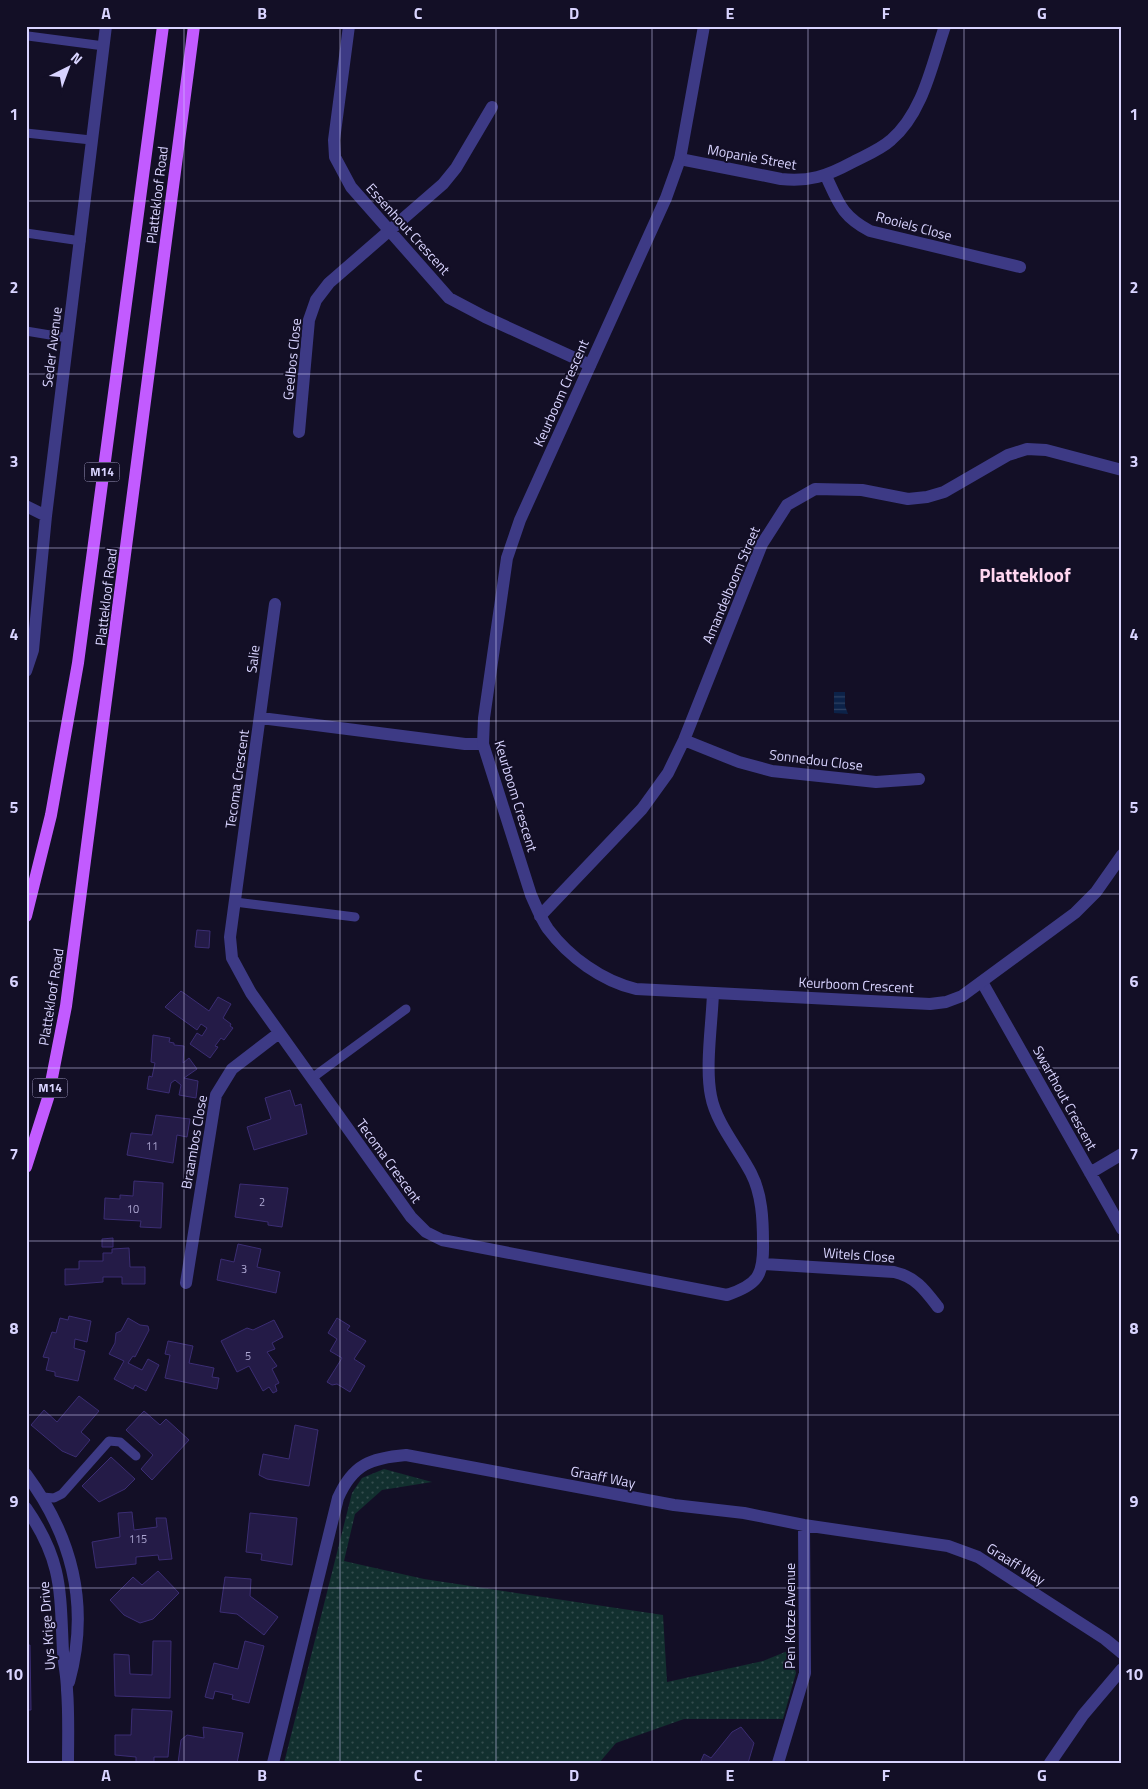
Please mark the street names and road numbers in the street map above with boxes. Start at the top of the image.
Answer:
street label: Mopanie Street [706,138,798,175]
street label: Plattekloof Road [140,145,173,245]
street label: Essenhout Crescent [361,178,455,279]
street label: Rooiels Close [874,205,955,246]
street label: Seder Avenue [36,306,67,388]
street label: Geelbos Close [277,317,306,401]
street label: Keurboom Crescent [527,336,594,450]
road number: M14 [84,462,120,482]
street label: Amandelboom Street [696,523,765,647]
street label: Plattekloof Road [89,547,122,647]
street label: Salie [240,644,265,674]
street label: Tecoma Crescent [219,728,254,830]
street label: Keurboom Crescent [490,738,543,854]
street label: Sonnedou Close [768,743,864,776]
street label: Plattekloof Road [32,947,69,1047]
street label: Keurboom Crescent [798,971,914,998]
street label: Swarthout Crescent [1028,1042,1103,1154]
road number: M14 [32,1078,68,1098]
street label: Braambos Close [175,1093,212,1191]
street label: Tecoma Crescent [352,1114,427,1207]
street label: Witels Close [822,1242,896,1267]
street label: Graaff Way [569,1460,638,1493]
street label: Graaff Way [983,1537,1050,1590]
street label: Pen Kotze Avenue [779,1563,800,1669]
street label: Uys Krige Drive [33,1581,60,1671]

